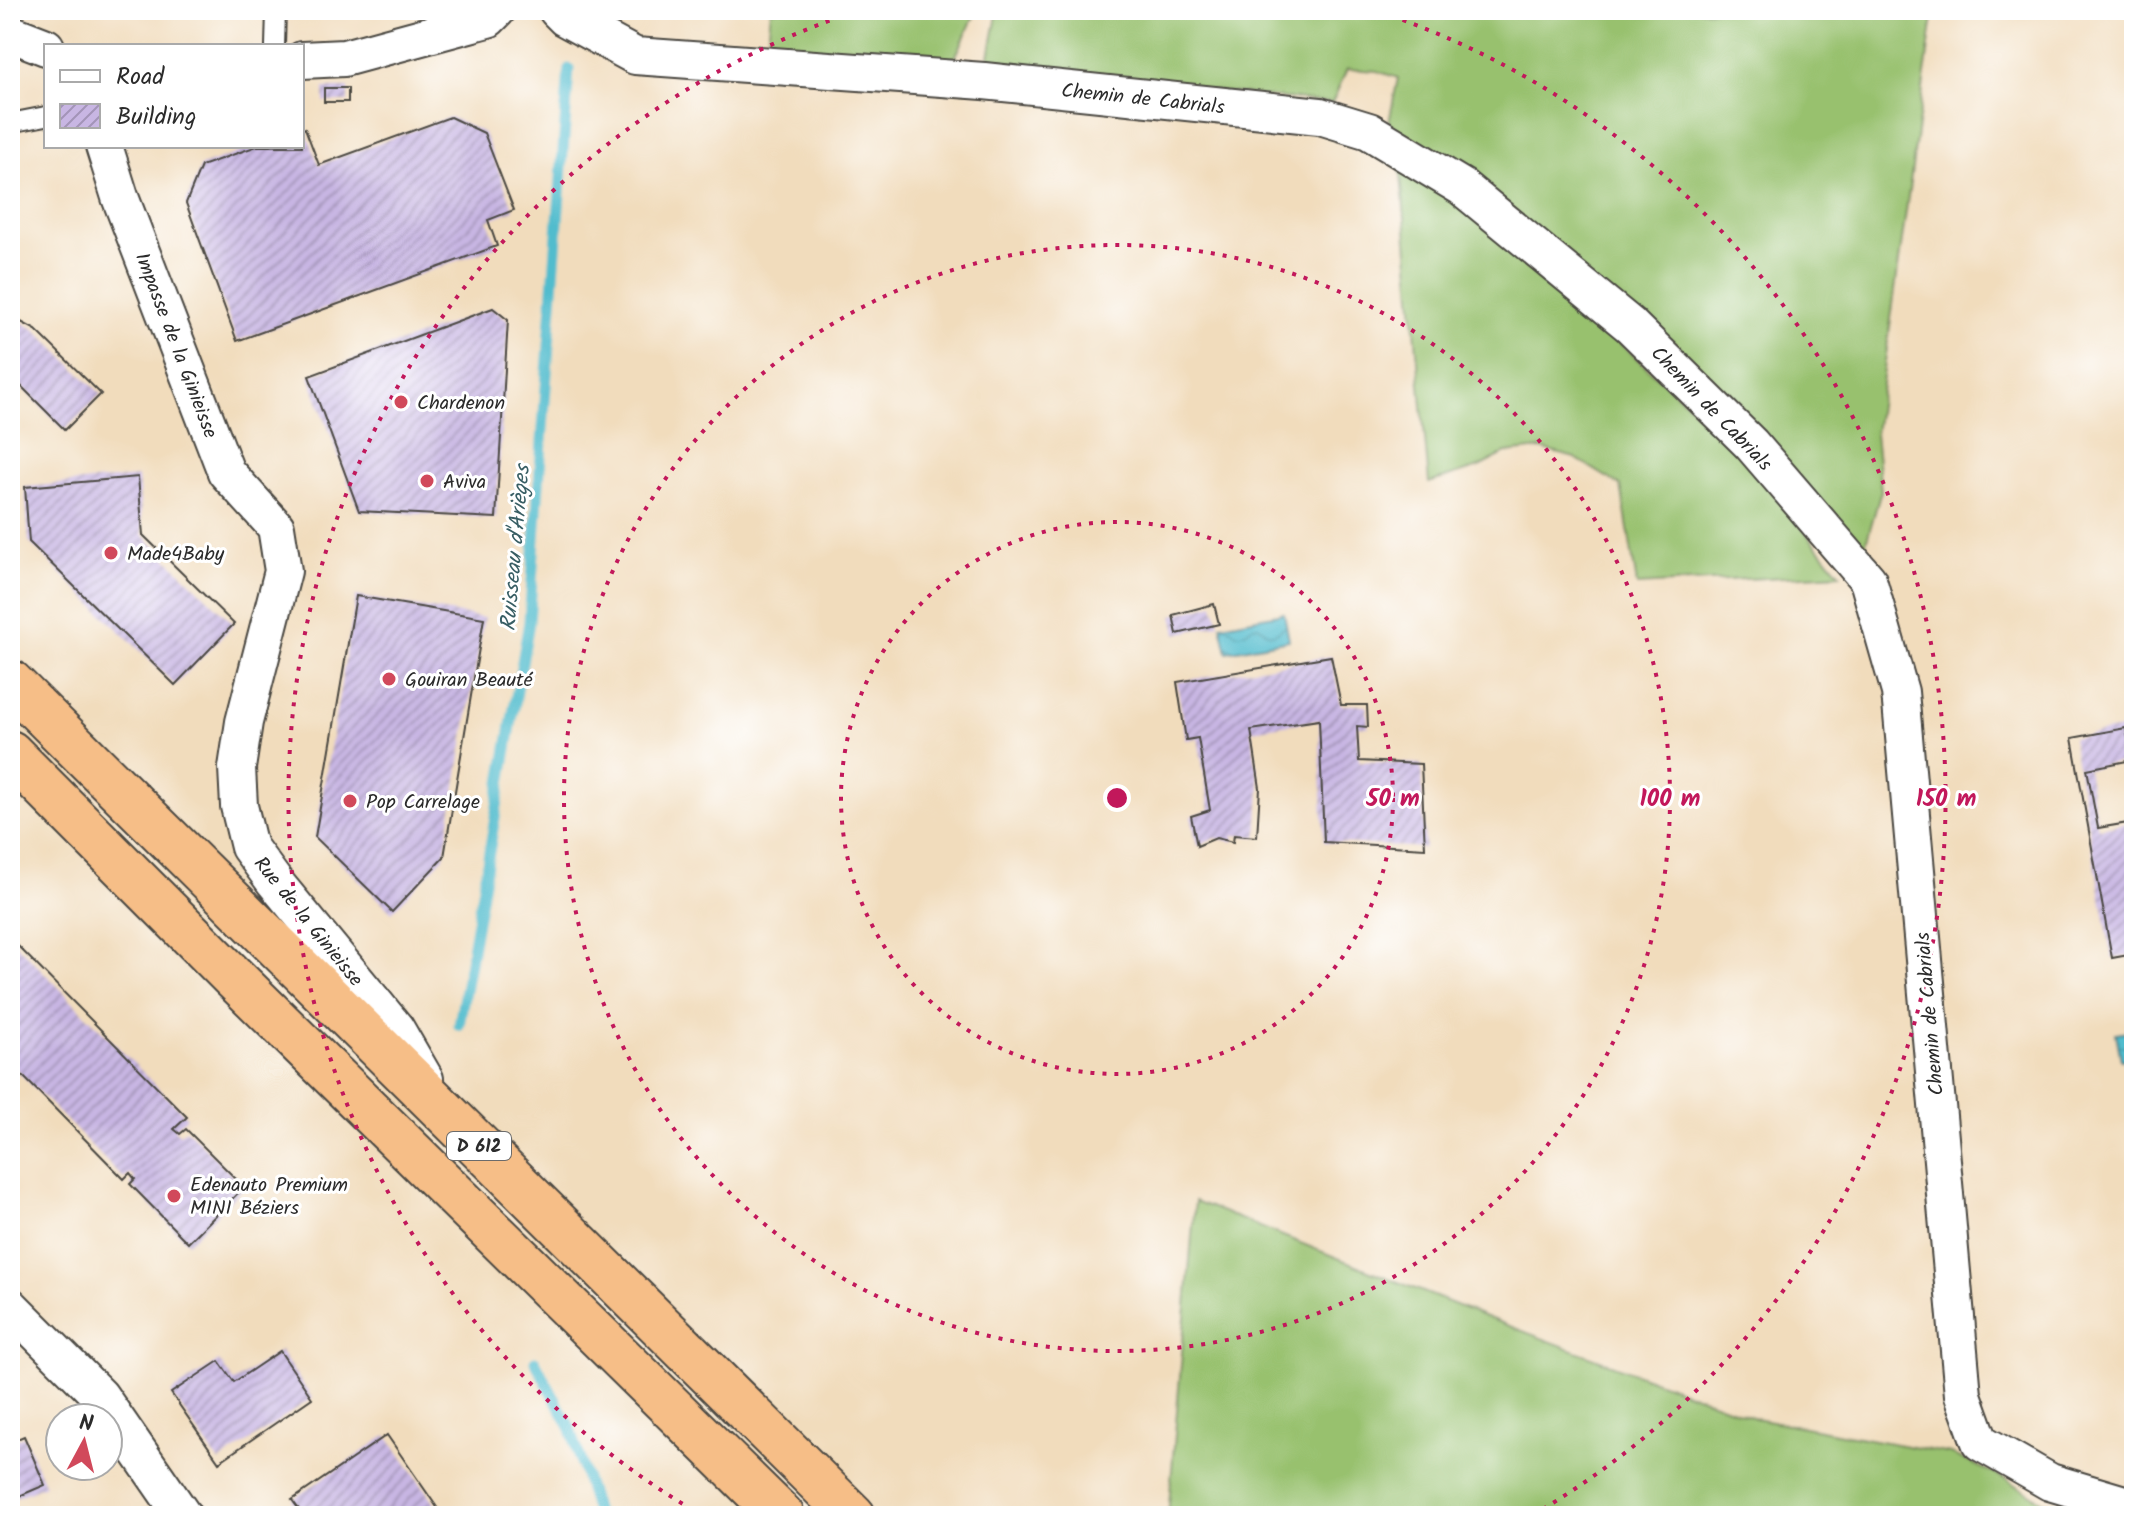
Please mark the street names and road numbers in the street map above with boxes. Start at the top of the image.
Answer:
street label: Chemin de Cabrials [1060,75,1227,125]
street label: Impasse de la Ginieisse [125,248,225,443]
street label: Chemin de Cabrials [1642,339,1779,480]
street label: Rue de la Ginieisse [245,850,370,994]
street label: Chemin de Cabrials [1908,930,1954,1097]
road number: D 612 [447,1132,511,1160]

